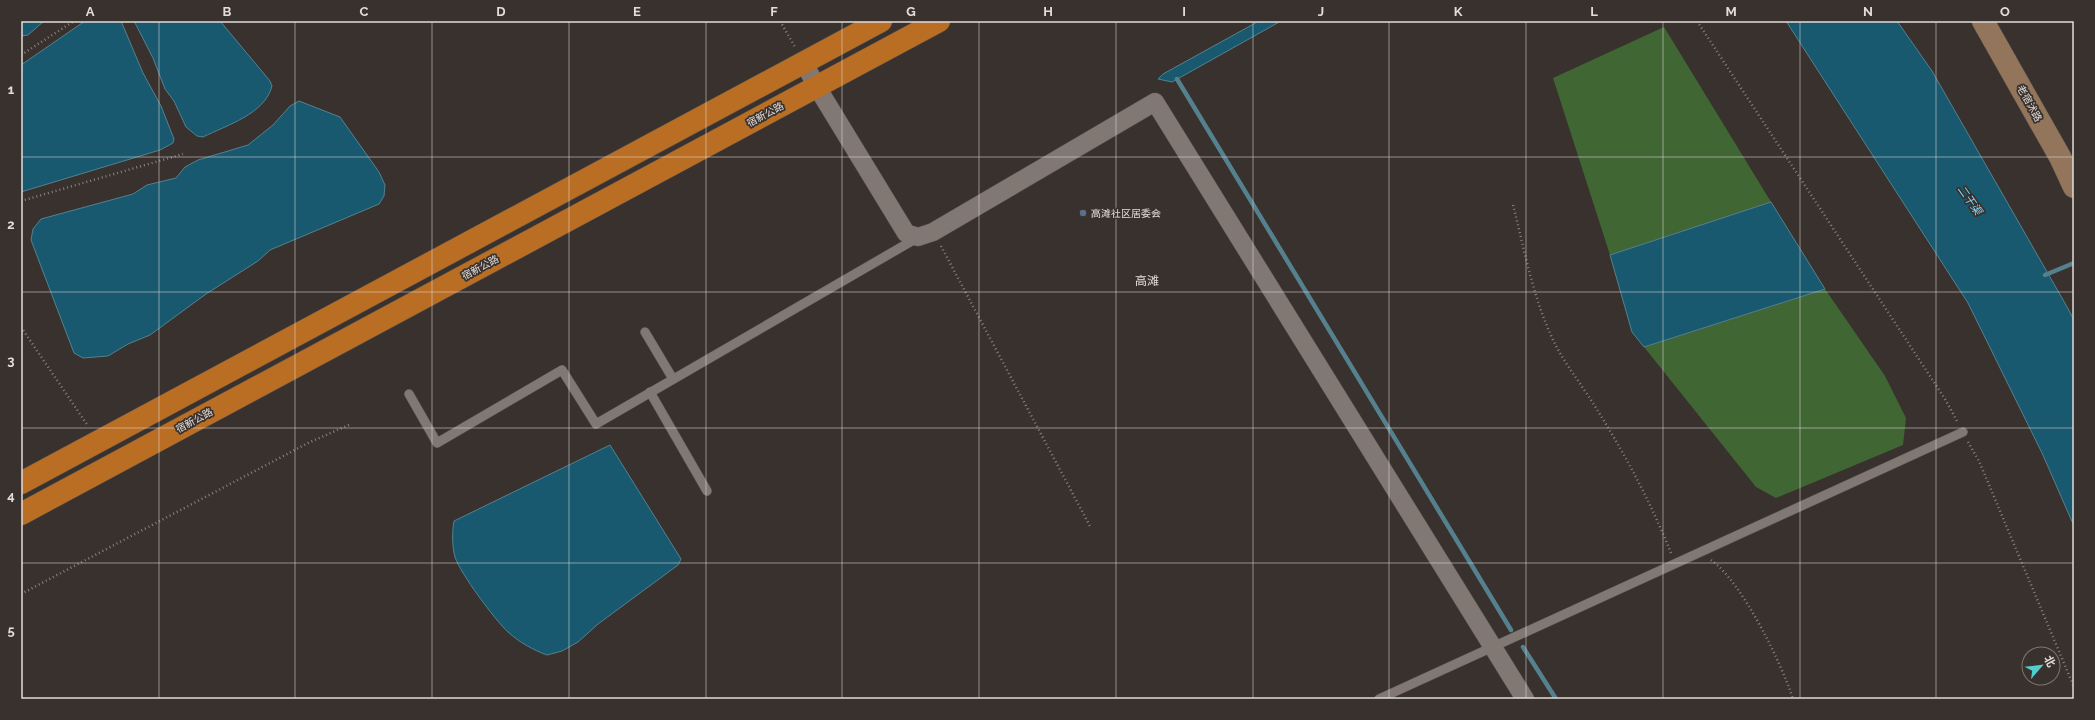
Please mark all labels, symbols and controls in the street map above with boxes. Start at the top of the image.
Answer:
text: A [86,4,95,19]
text: B [223,4,232,19]
text: C [360,4,369,19]
text: D [496,4,506,19]
text: E [633,4,641,19]
text: F [770,4,778,19]
text: G [906,4,916,19]
text: H [1043,4,1053,19]
text: I [1182,4,1186,19]
text: J [1318,4,1324,19]
text: K [1454,4,1463,19]
text: L [1590,4,1598,19]
text: M [1725,4,1737,19]
text: N [1863,4,1873,19]
text: O [2000,4,2010,19]
text: 1 [8,82,15,97]
street label: 老宿沭路 [2015,83,2044,123]
street label: 宿新公路 [745,100,785,129]
water label: 二干渠 [1955,183,1986,219]
marker: 高滩社区居委会 [1078,208,1088,218]
place label: 高滩社区居委会 [1091,208,1161,219]
text: 2 [7,217,15,232]
street label: 宿新公路 [460,253,500,282]
district label: 高滩 [1135,274,1159,288]
text: 3 [7,353,15,368]
street label: 宿新公路 [174,406,214,435]
text: 4 [7,488,15,503]
text: 5 [7,623,15,638]
north arrow [2021,646,2061,686]
text: 北 [2041,654,2058,669]

